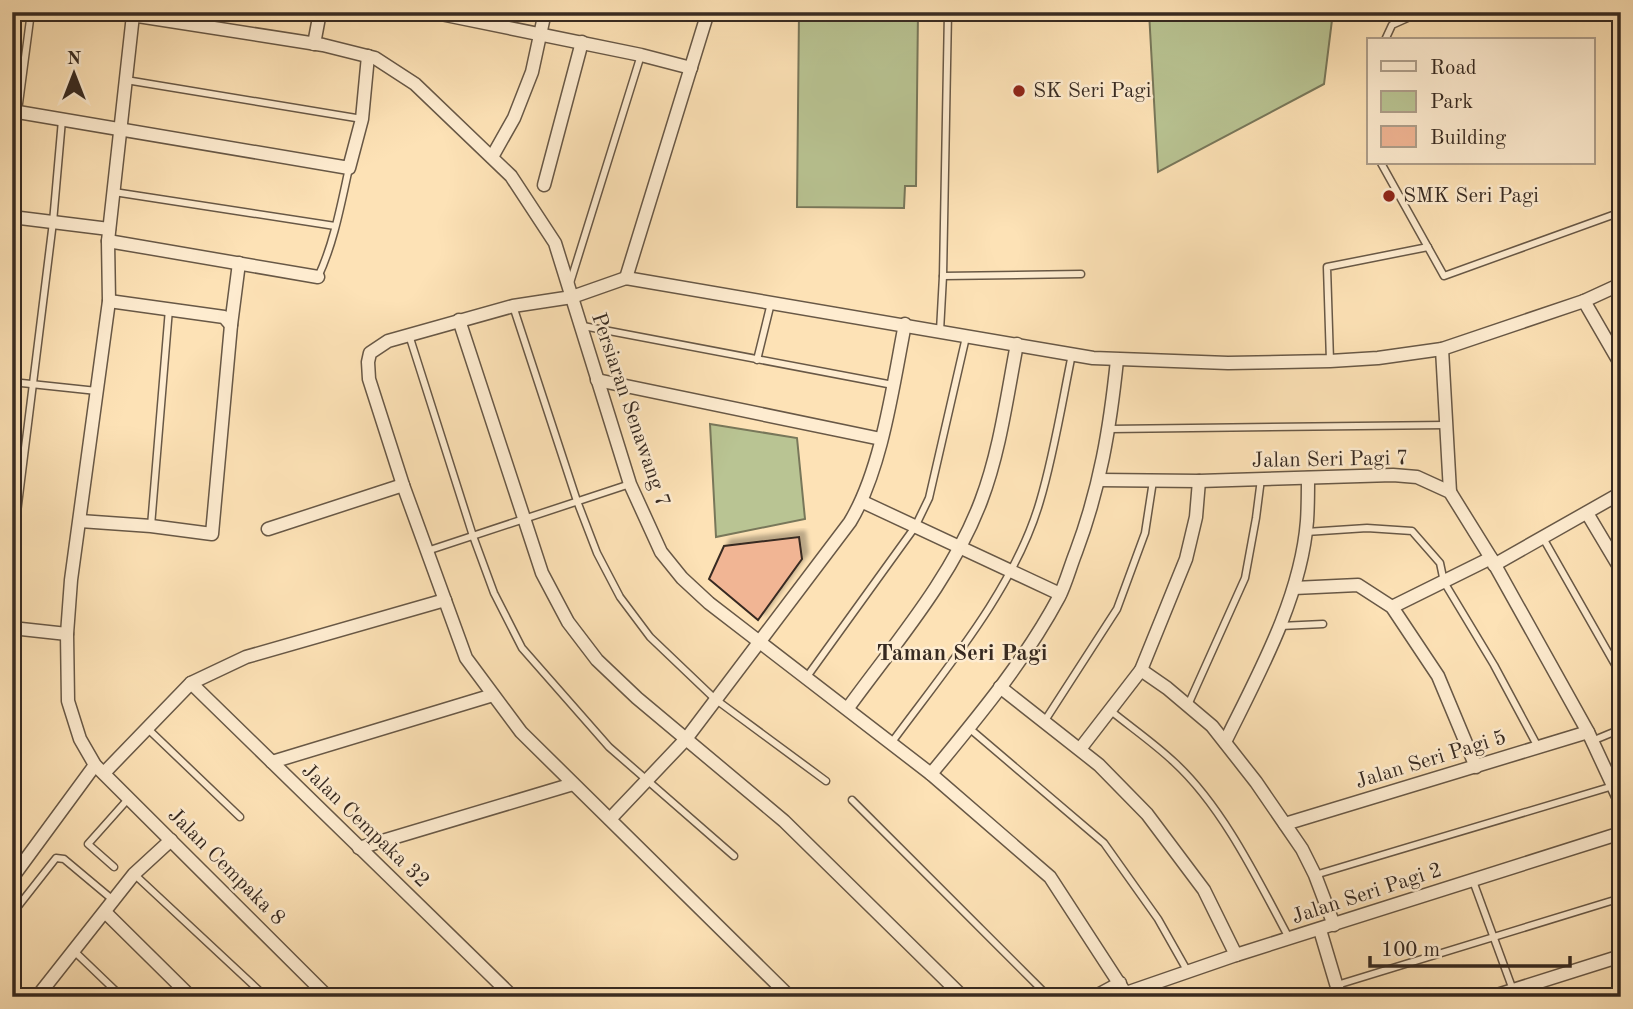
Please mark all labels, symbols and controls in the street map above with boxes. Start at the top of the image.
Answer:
north arrow [38,38,108,108]
legend [1367,38,1594,164]
text: N [67,50,82,69]
text: Road [1430,58,1477,79]
place label: SK Seri Pagi [1033,81,1151,102]
marker: SK Seri Pagi [1011,83,1027,99]
text: Park [1430,92,1473,113]
text: Building [1430,128,1507,149]
place label: SMK Seri Pagi [1403,186,1539,207]
marker: SMK Seri Pagi [1381,188,1397,204]
street label: Persiaran Senawang 7 [587,310,673,510]
street label: Jalan Seri Pagi 7 [1252,448,1408,472]
district label: Taman Seri Pagi [877,642,1048,665]
street label: Jalan Seri Pagi 5 [1353,727,1509,793]
street label: Jalan Cempaka 32 [297,760,433,892]
street label: Jalan Cempaka 8 [163,804,289,930]
street label: Jalan Seri Pagi 2 [1289,860,1445,928]
scale bar [1370,925,1570,969]
text: 100 m [1381,940,1440,961]

